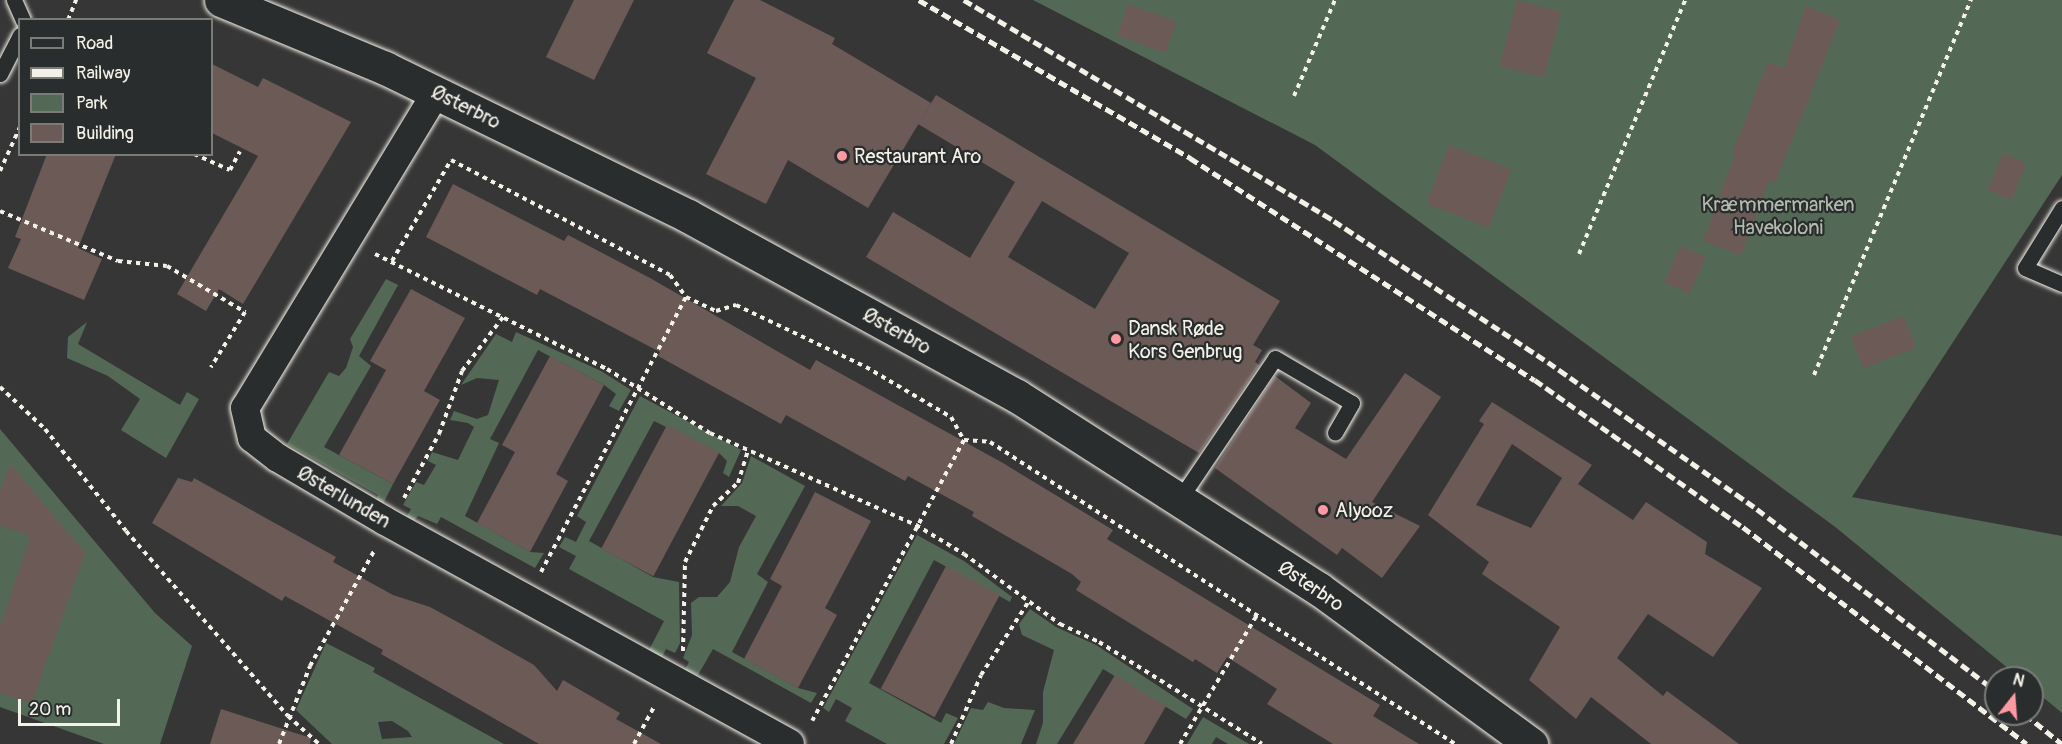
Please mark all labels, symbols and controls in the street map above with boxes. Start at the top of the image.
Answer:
legend [18,18,213,156]
text: Road [76,32,113,55]
text: Railway [76,62,131,85]
street label: Østerbro [427,80,505,134]
text: Park [76,92,108,115]
text: Building [76,122,134,145]
place label: Restaurant Aro [854,144,981,168]
marker: Restaurant Aro [835,149,849,163]
park label: Kræmmermarken Havekoloni [1701,192,1855,239]
street label: Østerbro [859,303,935,359]
place label: Dansk Røde Kors Genbrug [1128,316,1242,363]
marker: Dansk Røde Kors Genbrug [1109,332,1123,346]
street label: Østerlunden [293,461,395,533]
place label: Alyooz [1335,498,1393,522]
marker: Alyooz [1316,503,1330,517]
street label: Østerbro [1274,555,1348,617]
north arrow [1984,666,2044,726]
text: N [2011,670,2027,692]
scale bar [21,687,123,725]
text: 20 m [29,698,71,721]

